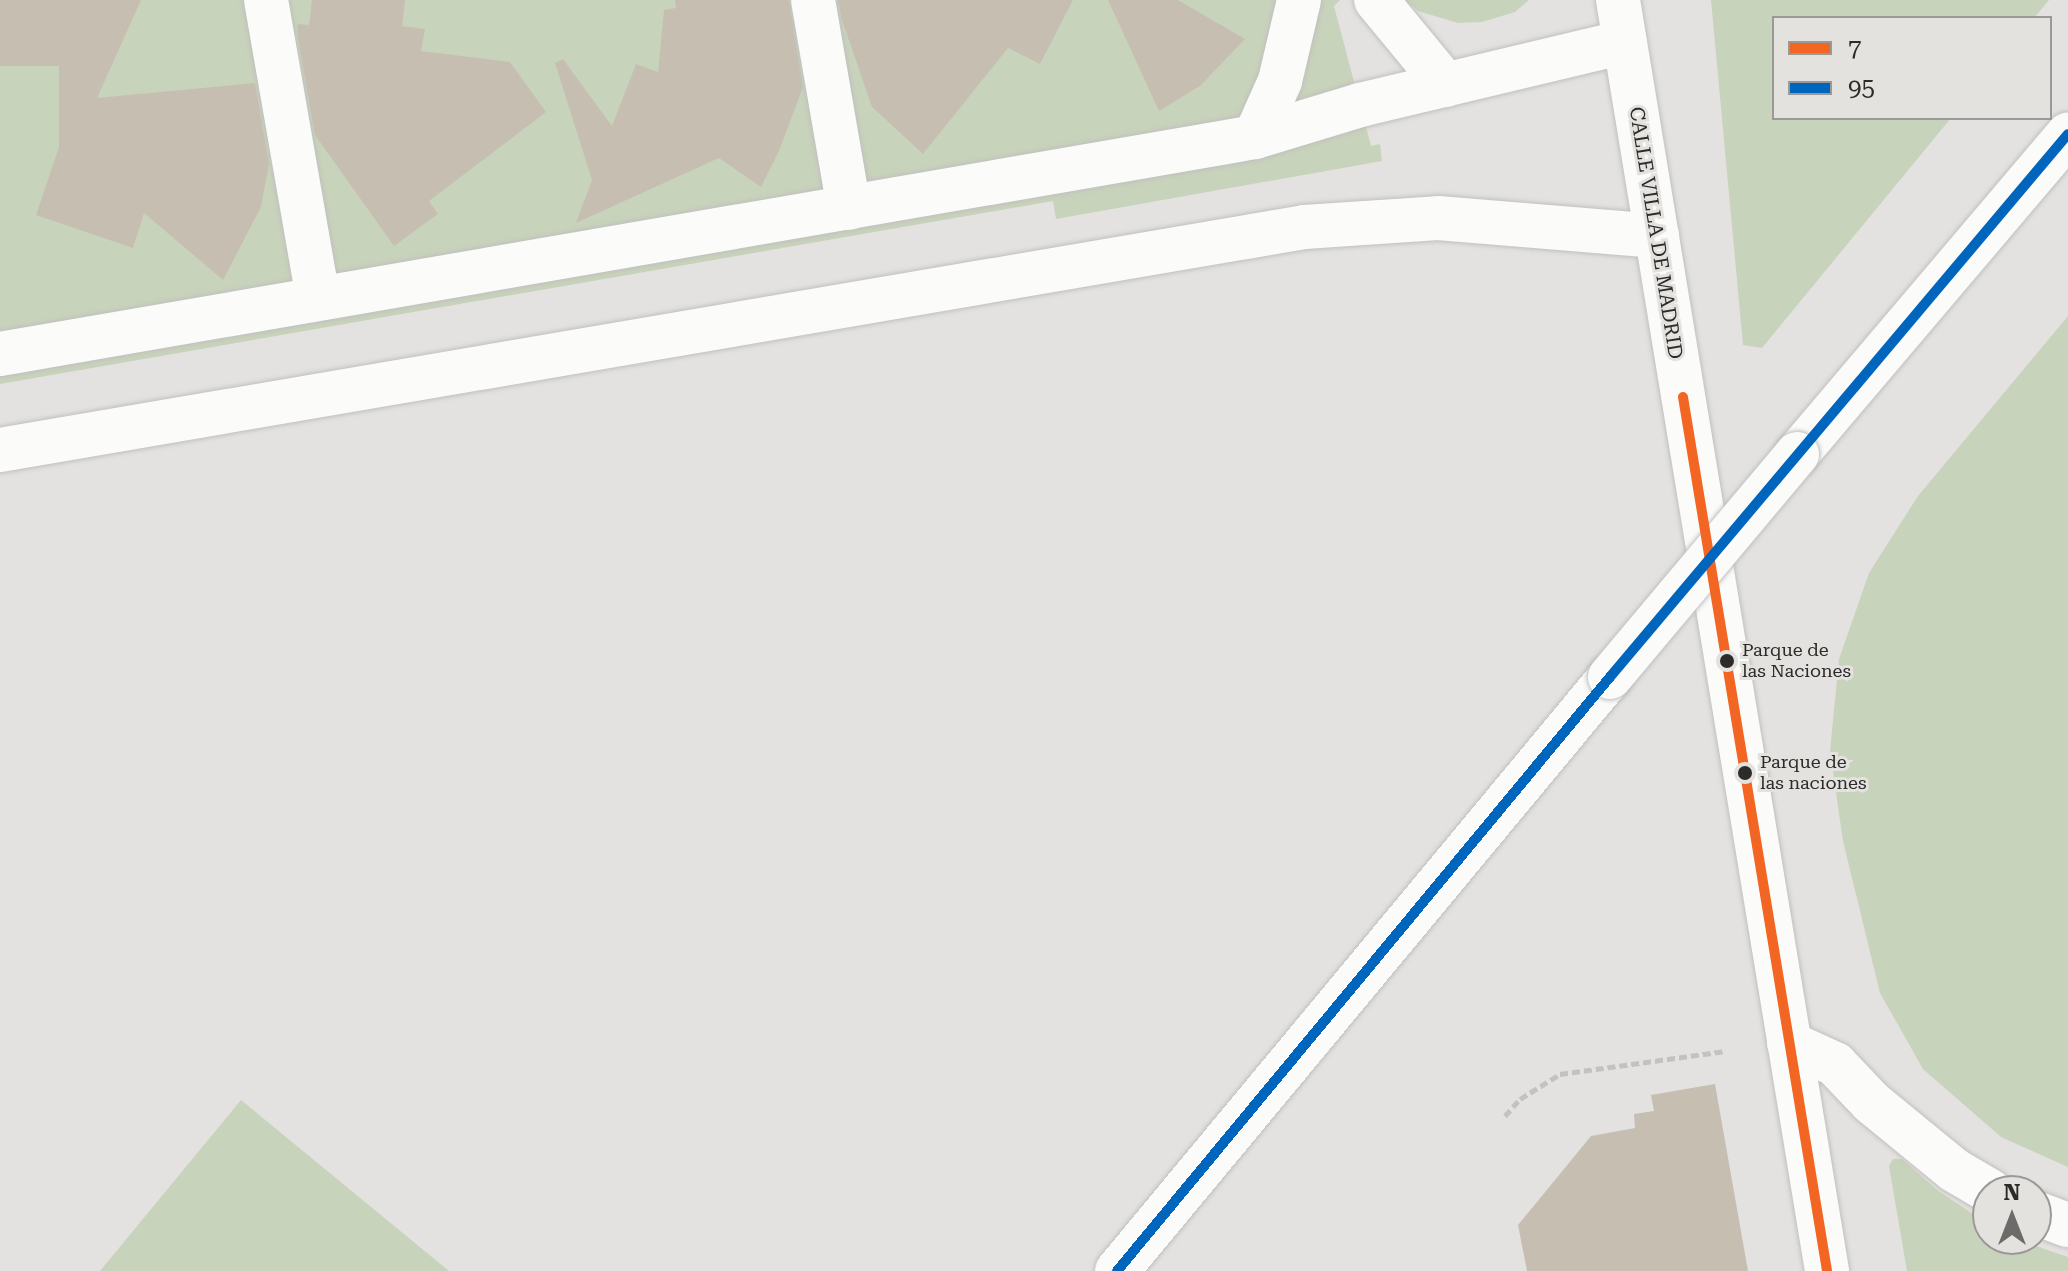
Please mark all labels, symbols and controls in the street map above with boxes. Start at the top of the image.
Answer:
legend [1772,16,2052,120]
text: 7 [1848,34,1861,62]
text: 95 [1848,74,1875,102]
street label: CALLE VILLA DE MADRID [1624,105,1688,361]
place label: Parque de las Naciones [1742,640,1851,682]
marker: Parque de las Naciones [1719,653,1735,669]
place label: Parque de las naciones [1760,752,1867,794]
marker: Parque de las naciones [1737,765,1753,781]
north arrow [1972,1175,2052,1255]
text: N [2004,1180,2020,1205]

